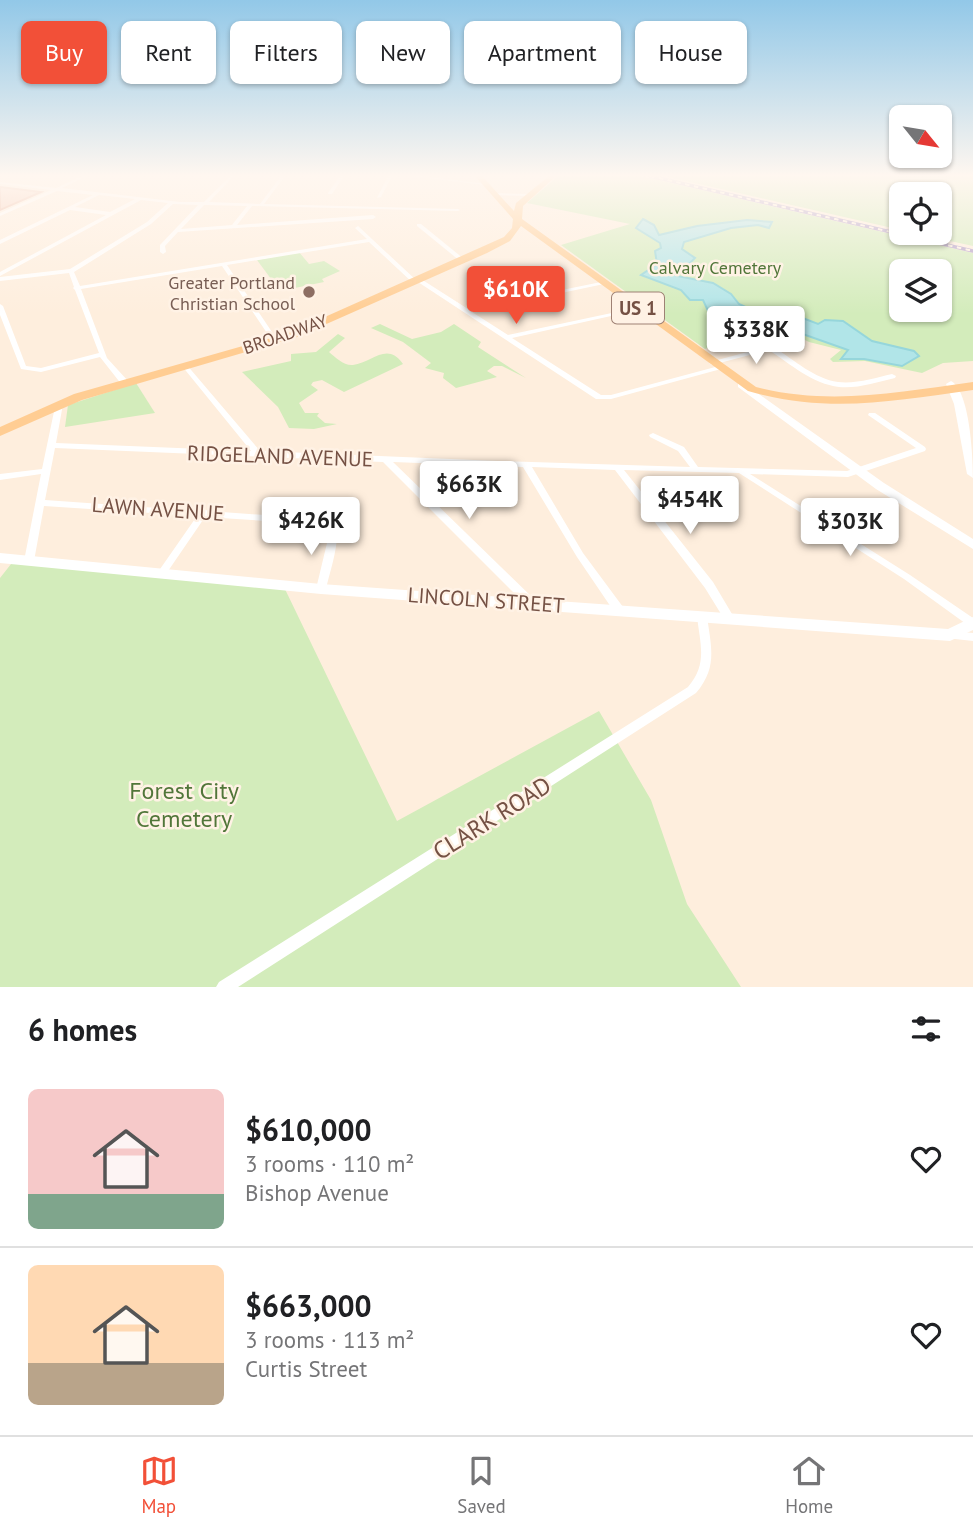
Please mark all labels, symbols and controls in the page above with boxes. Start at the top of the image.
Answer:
chip: Buy [21,21,107,84]
chip: Rent [121,21,216,84]
chip: Filters [230,21,342,84]
chip: New [356,21,450,84]
chip: Apartment [464,21,621,84]
chip: House [635,21,747,84]
north arrow [889,105,952,168]
map controls [889,105,952,322]
button: locate [889,182,952,245]
park label: Calvary Cemetery [649,256,782,279]
button: layers [889,259,952,322]
pin: $610K [467,266,565,326]
place label: Greater Portland Christian School [168,271,296,315]
text: $610K [483,274,549,303]
marker: Greater Portland Christian School [301,284,317,300]
road number: US 1 [612,292,664,324]
pin: $338K [707,306,805,366]
street label: BROADWAY [240,309,330,359]
text: $338K [723,314,789,343]
street label: RIDGELAND AVENUE [187,439,373,473]
pin: $663K [420,462,518,521]
text: $663K [436,469,502,498]
pin: $454K [641,476,739,536]
text: $454K [657,484,723,513]
street label: LAWN AVENUE [91,491,225,527]
pin: $426K [262,498,360,557]
pin: $303K [801,498,899,558]
text: $426K [278,505,344,534]
text: $303K [817,506,883,535]
street label: LINCOLN STREET [407,581,566,619]
street label: CLARK ROAD [427,769,557,867]
park label: Forest City Cemetery [129,775,239,834]
text: 6 homes [28,1010,137,1049]
icon: filters [907,1010,945,1048]
text: $610,000 [245,1110,372,1149]
icon: home [84,1117,168,1201]
icon: heart [907,1140,945,1178]
text: 3 rooms · 110 m² [245,1149,414,1178]
text: Bishop Avenue [245,1178,389,1207]
text: $663,000 [245,1286,372,1325]
icon: home [84,1293,168,1377]
icon: heart [907,1316,945,1354]
text: 3 rooms · 113 m² [245,1325,414,1354]
text: Curtis Street [245,1354,367,1383]
tab: Map [140,1452,178,1518]
tab: Saved [457,1452,506,1518]
tab: Home [785,1452,833,1518]

